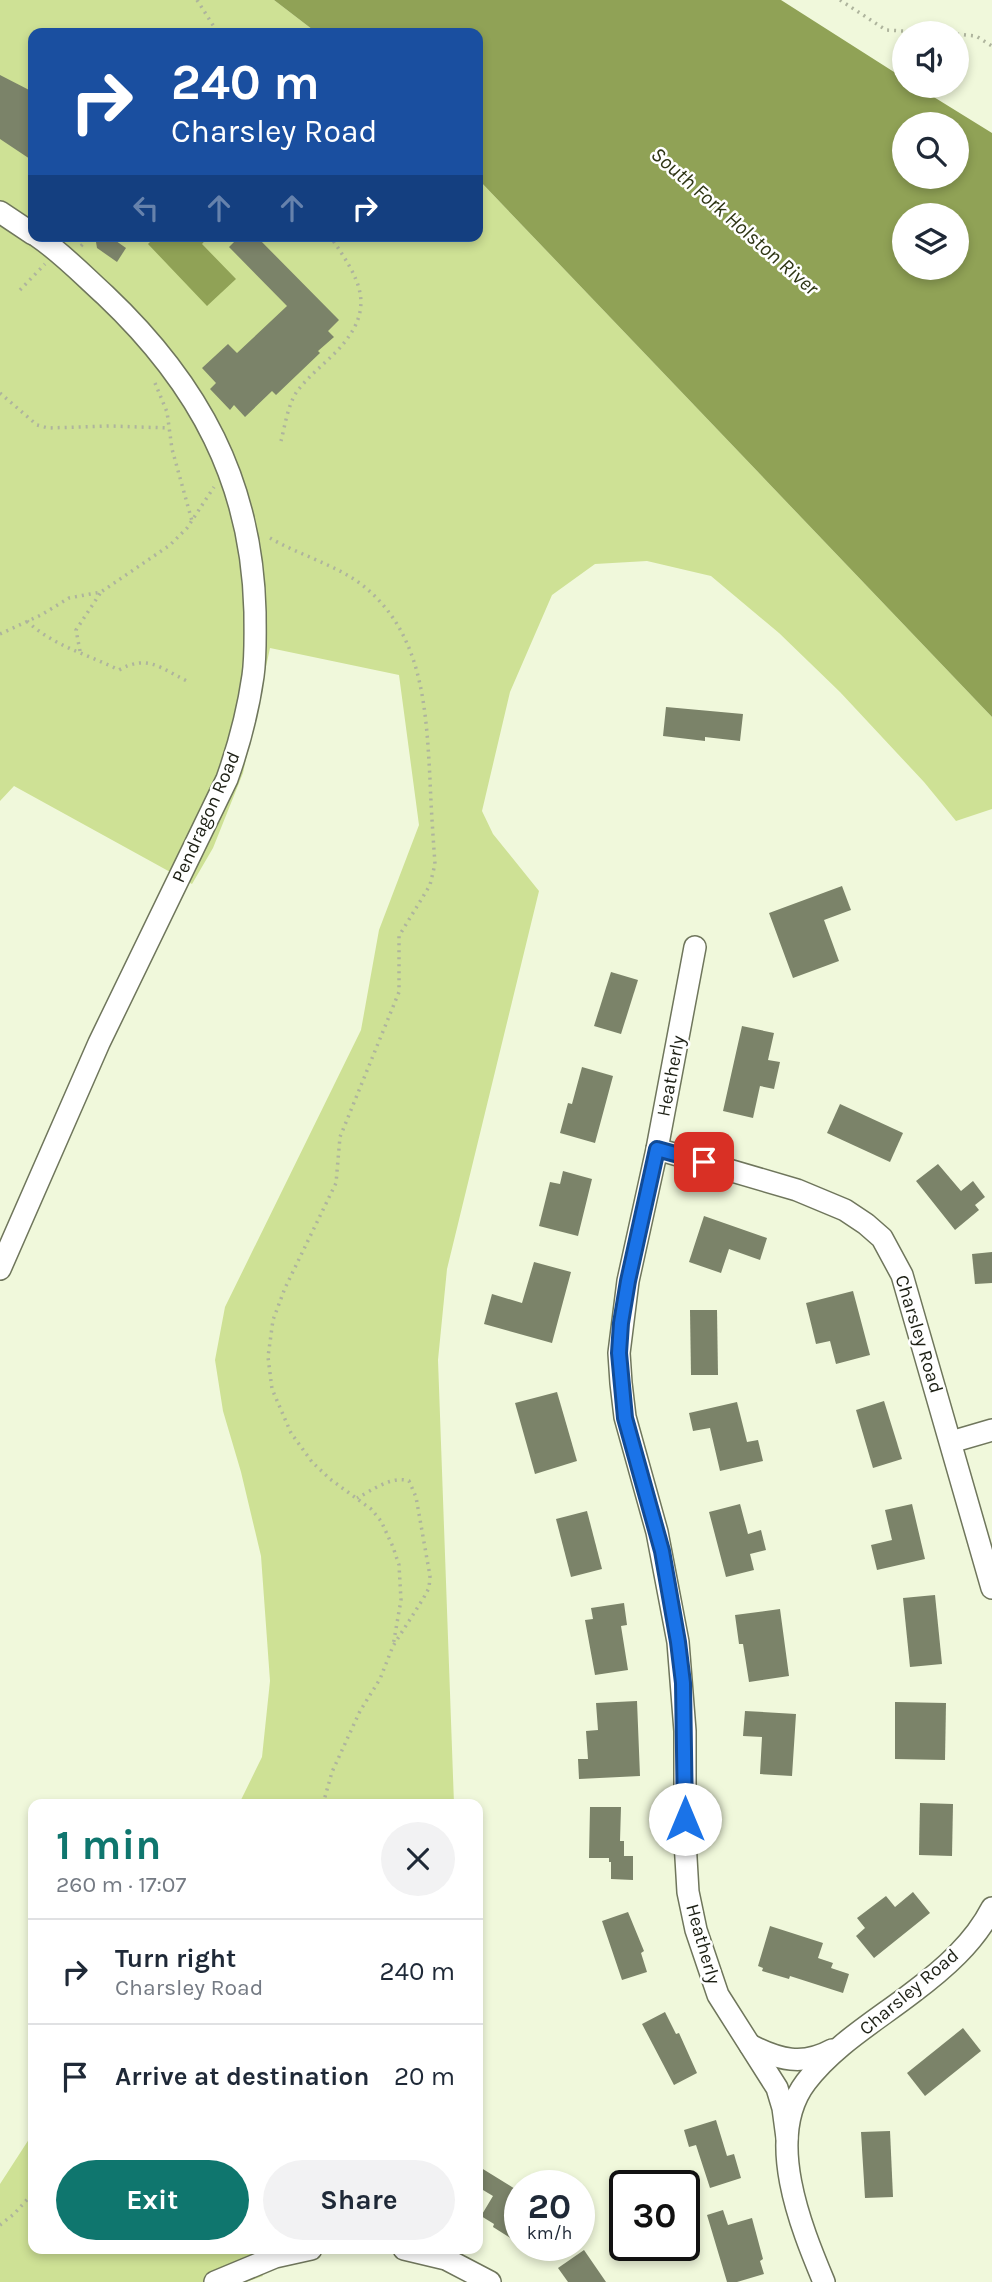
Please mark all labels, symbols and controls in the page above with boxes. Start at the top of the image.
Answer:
map controls [892,21,969,280]
button: sound [892,21,969,98]
text: 240 m [171,54,320,111]
icon: right [56,56,147,147]
button: search [892,112,969,189]
text: Charsley Road [171,113,377,150]
water label: South Fork Holston River [647,142,824,301]
icon: left [127,189,165,227]
icon: ahead [200,189,238,227]
icon: ahead [273,189,311,227]
icon: right [346,189,384,227]
button: layers [892,203,969,280]
street label: Pendragon Road [167,748,245,886]
street label: Heatherly [652,1033,690,1119]
pin [674,1132,734,1192]
icon: arrive [685,1143,723,1181]
street label: Charsley Road [891,1272,947,1396]
position arrow [648,1782,722,1856]
text: 1 min [56,1820,161,1870]
button: close [381,1822,455,1896]
text: 260 m · 17:07 [56,1871,186,1898]
street label: Heatherly [681,1901,725,1987]
text: Turn right [115,1943,236,1974]
street label: Charsley Road [855,1944,963,2040]
icon: right [56,1953,94,1991]
text: 240 m [379,1956,455,1987]
text: Charsley Road [115,1974,263,2001]
icon: arrive [56,2058,94,2096]
text: Arrive at destination [115,2061,369,2092]
text: 20 m [394,2061,455,2092]
button: Exit [56,2160,249,2240]
button: Share [263,2160,455,2240]
speed limit sign: 30 [609,2170,700,2261]
text: 20 [528,2186,571,2227]
text: km/h [527,2222,572,2244]

